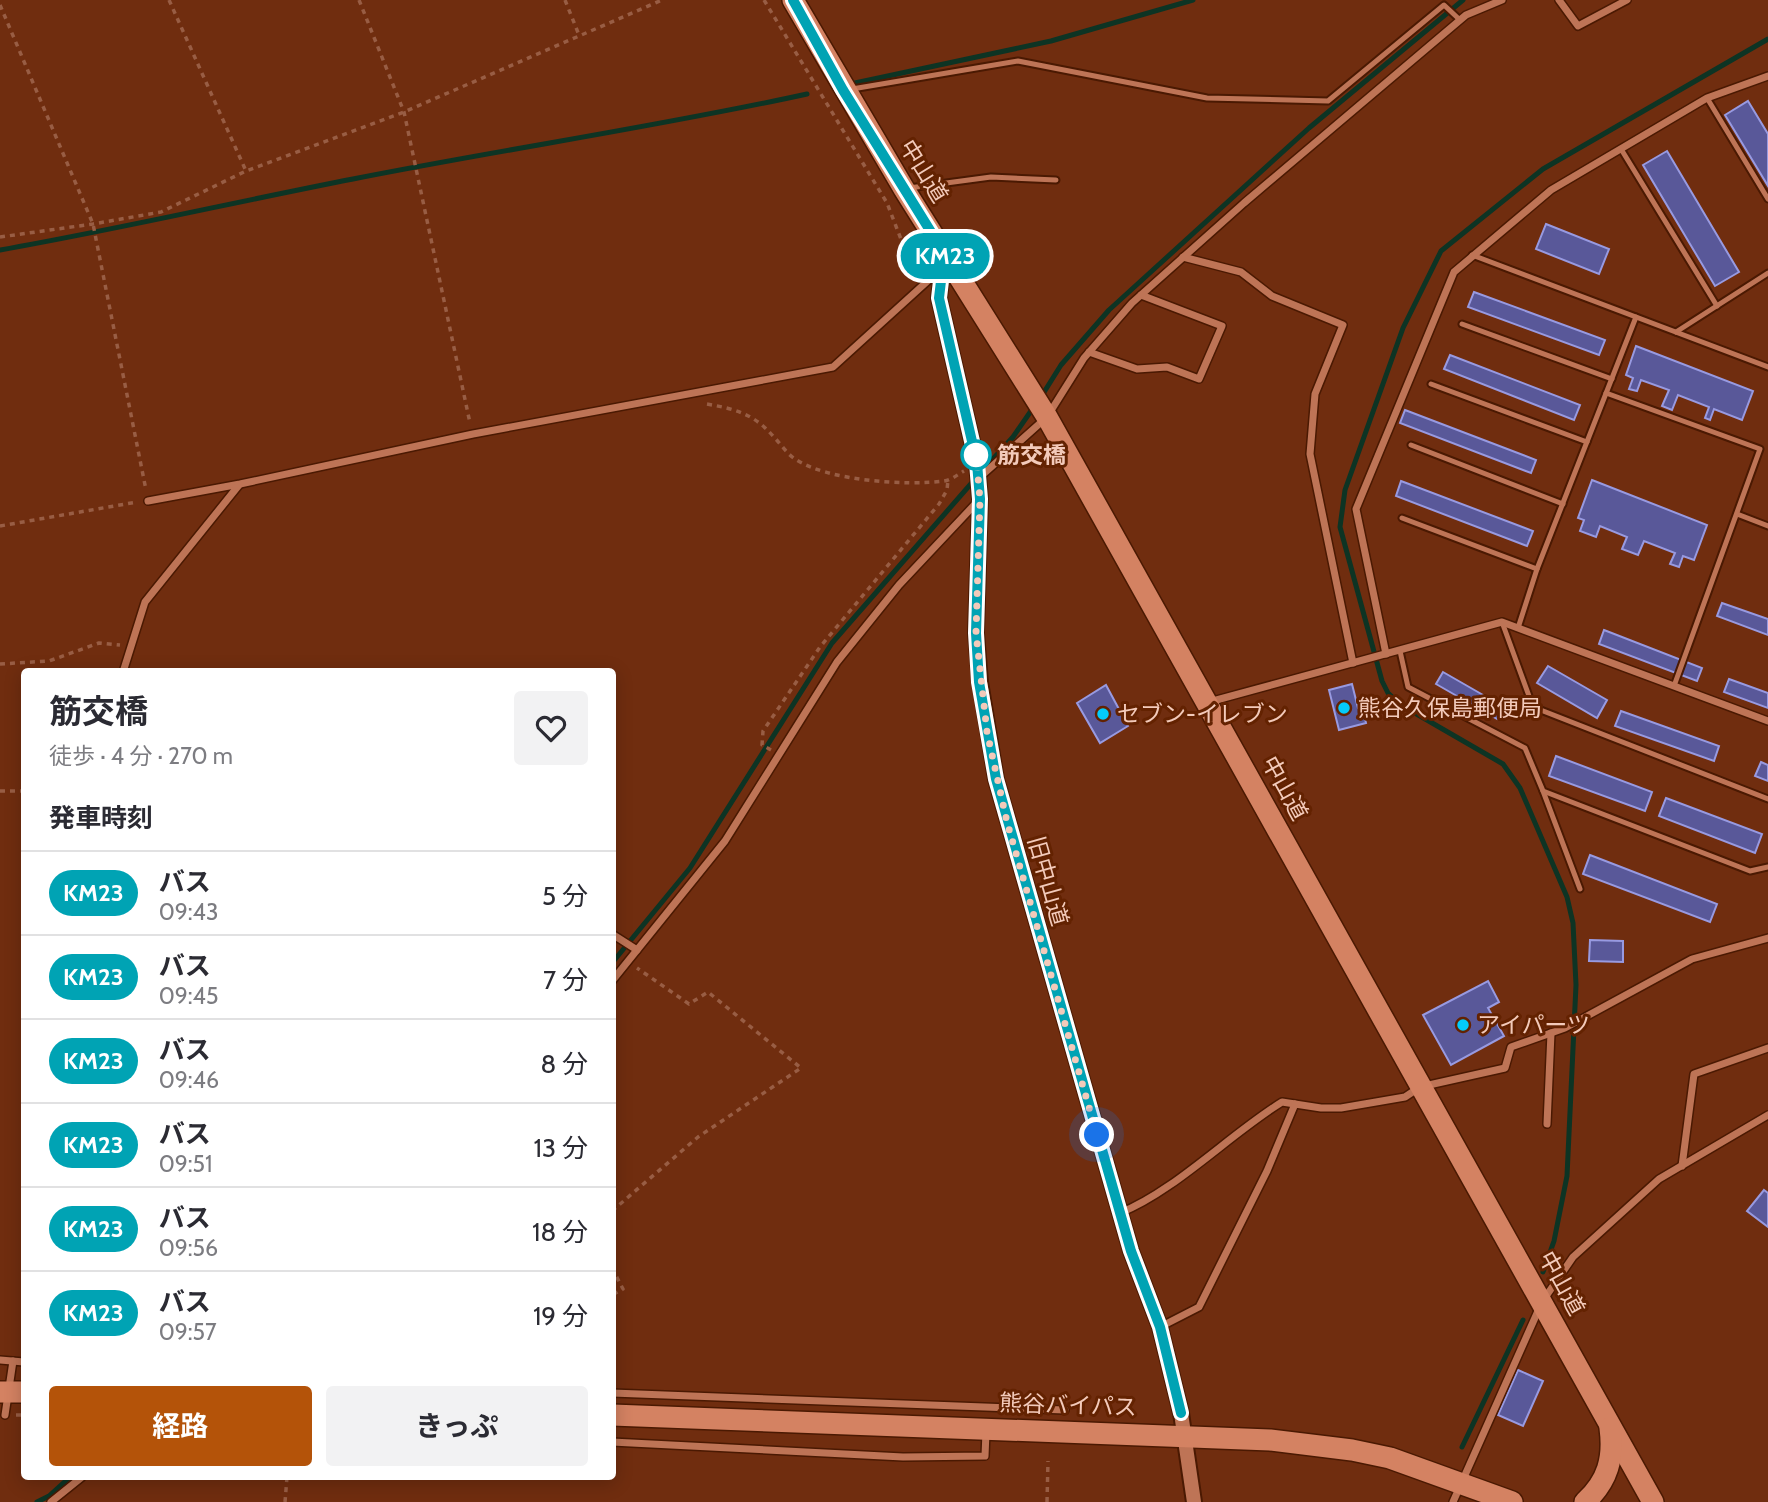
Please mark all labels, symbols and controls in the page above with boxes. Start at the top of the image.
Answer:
street label: 中山道 [894,134,954,208]
line badge: KM23 [896,233,994,279]
text: KM23 [915,241,975,270]
marker: 筋交橋 [961,440,991,470]
place label: 筋交橋 [997,441,1066,469]
text: 筋交橋 [49,691,148,731]
button: heart [514,691,588,765]
place label: 熊谷久保島郵便局 [1358,694,1542,722]
place label: セブン-イレブン [1117,700,1288,728]
marker: 熊谷久保島郵便局 [1336,700,1352,716]
marker: セブン-イレブン [1095,706,1111,722]
text: 徒歩 · 4 分 · 270 m [49,742,233,770]
street label: 中山道 [1256,751,1314,825]
text: 発車時刻 [49,802,153,834]
street label: 旧中山道 [1022,833,1074,929]
text: バス [159,866,211,898]
text: KM23 [63,878,124,907]
text: 5 分 [542,880,588,912]
text: 09:43 [159,898,218,926]
text: バス [159,950,211,982]
text: KM23 [63,962,124,991]
text: 7 分 [543,964,588,996]
text: 09:45 [159,982,218,1010]
place label: アイパーツ [1477,1011,1590,1039]
marker: アイパーツ [1455,1017,1471,1033]
text: バス [159,1034,211,1066]
text: KM23 [63,1046,124,1075]
text: 8 分 [540,1048,588,1080]
text: 09:46 [159,1066,219,1094]
your location [1079,1117,1114,1152]
text: バス [159,1118,211,1150]
text: KM23 [63,1130,124,1159]
text: 13 分 [534,1132,588,1164]
text: 09:51 [159,1150,213,1178]
text: バス [159,1202,211,1234]
text: KM23 [63,1214,124,1243]
text: 18 分 [532,1216,588,1248]
text: 09:56 [159,1234,218,1262]
street label: 中山道 [1533,1246,1591,1320]
text: バス [159,1286,211,1318]
text: KM23 [63,1298,124,1327]
text: 19 分 [533,1300,588,1332]
text: 09:57 [159,1318,217,1346]
button: 経路 [49,1386,312,1466]
button: きっぷ [326,1386,588,1466]
street label: 熊谷バイパス [999,1389,1137,1421]

